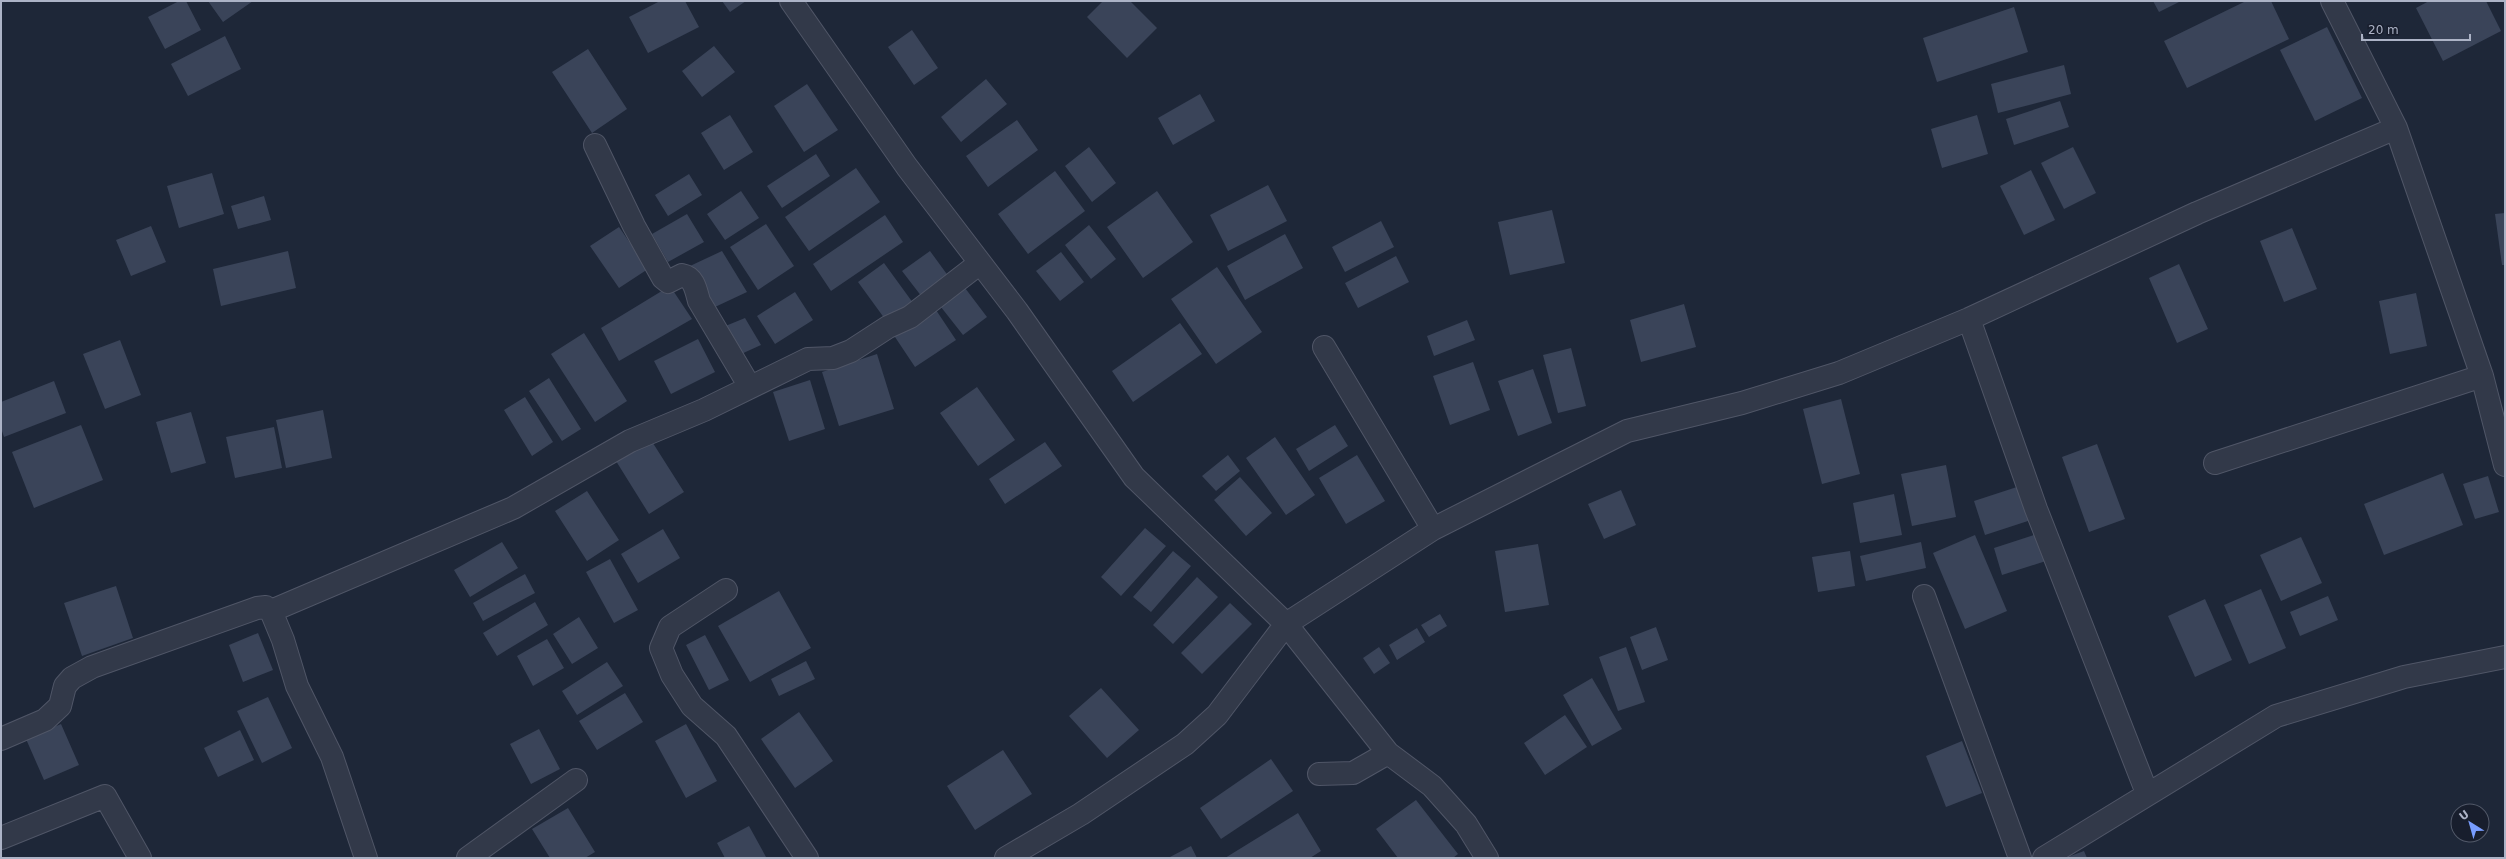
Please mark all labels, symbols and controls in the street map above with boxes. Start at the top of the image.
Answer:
scale bar [2362,16,2470,42]
text: 20 m [2368,23,2399,37]
north arrow [2450,803,2490,843]
text: U [2457,808,2472,823]

